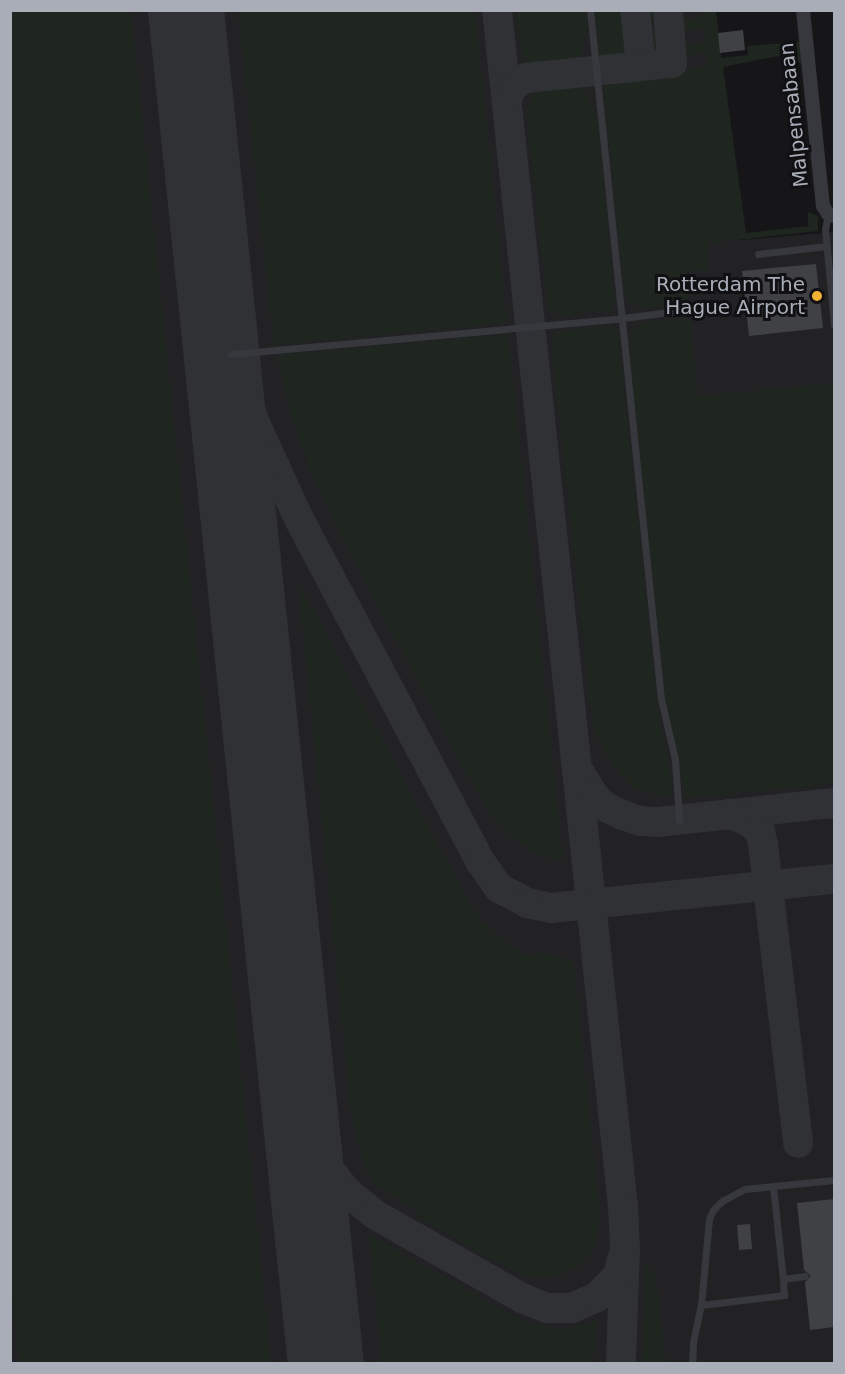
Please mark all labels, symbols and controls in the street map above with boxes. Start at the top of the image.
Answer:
street label: Malpensabaan [774,41,814,189]
place label: Rotterdam The Hague Airport [656,272,805,319]
marker: Rotterdam The Hague Airport [810,289,824,303]

